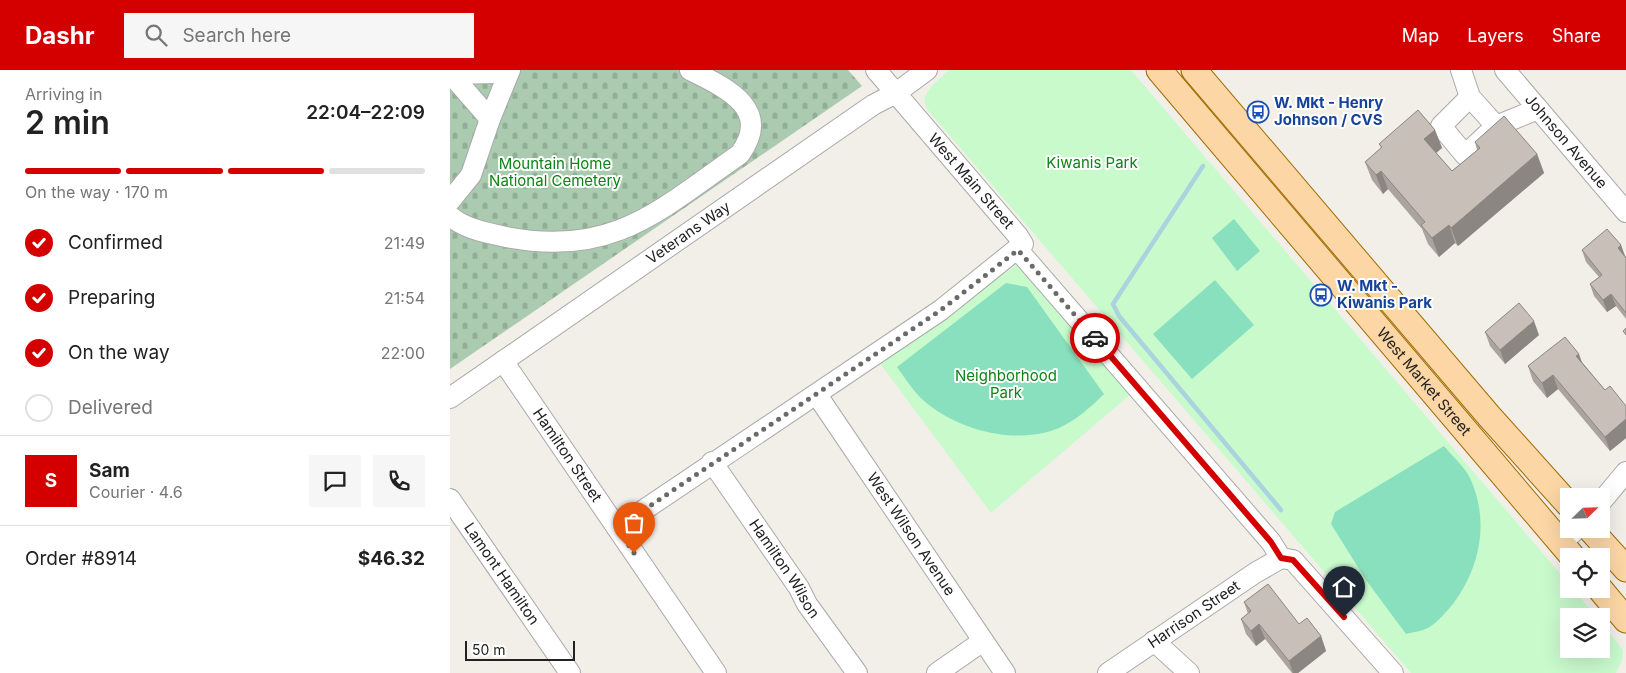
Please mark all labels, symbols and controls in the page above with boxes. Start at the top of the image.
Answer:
search box [124,13,474,58]
text: Dashr [25,21,94,50]
icon: search [142,21,170,49]
text: Search here [182,24,291,47]
text: Map [1402,25,1439,46]
text: Layers [1467,25,1524,46]
text: Share [1552,25,1601,46]
text: Arriving in [25,84,102,104]
street label: Johnson Avenue [1521,90,1612,192]
place label: W. Mkt - Henry Johnson / CVS [1274,93,1383,129]
bus stop icon: W. Mkt - Henry Johnson / CVS [1246,100,1270,124]
text: 22:04–22:09 [306,101,425,124]
text: 2 min [25,103,110,142]
street label: West Main Street [925,129,1018,233]
park label: Kiwanis Park [1046,153,1138,172]
park label: Mountain Home National Cemetery [489,154,621,190]
text: On the way · 170 m [25,182,168,202]
street label: Veterans Way [643,197,734,268]
icon: check [25,229,53,257]
text: Confirmed [68,231,163,254]
text: 21:49 [384,233,425,253]
place label: W. Mkt - Kiwanis Park [1337,276,1432,312]
bus stop icon: W. Mkt - Kiwanis Park [1309,283,1333,307]
icon: check [25,284,53,312]
text: Preparing [68,286,155,309]
text: 21:54 [384,288,425,308]
courier [1070,313,1120,363]
street label: West Market Street [1373,323,1476,439]
icon: car [1081,324,1109,352]
icon: check [25,339,53,367]
text: On the way [68,341,170,364]
text: 22:00 [381,343,425,363]
park label: Neighborhood Park [955,366,1057,402]
text: Delivered [68,396,153,419]
street label: Hamilton Street [529,404,606,505]
button: chat [309,455,361,507]
button: phone [373,455,425,507]
text: Sam [89,459,130,482]
text: S [45,469,57,492]
street label: West Wilson Avenue [863,469,960,599]
text: Courier · 4.6 [89,482,183,502]
north arrow [1560,488,1610,538]
map controls [1560,488,1610,658]
pin [613,502,655,553]
icon: bag [620,509,648,537]
street label: Hamilton Wilson [745,515,824,622]
street label: Lamont Hamilton [460,519,544,628]
text: Order #8914 [25,547,137,570]
text: $46.32 [358,547,425,570]
button: locate [1560,548,1610,598]
pin [1323,566,1365,617]
icon: home [1330,573,1358,601]
street label: Harrison Street [1144,576,1244,652]
button: layers [1560,608,1610,658]
scale bar [465,638,575,661]
text: 50 m [472,641,506,658]

